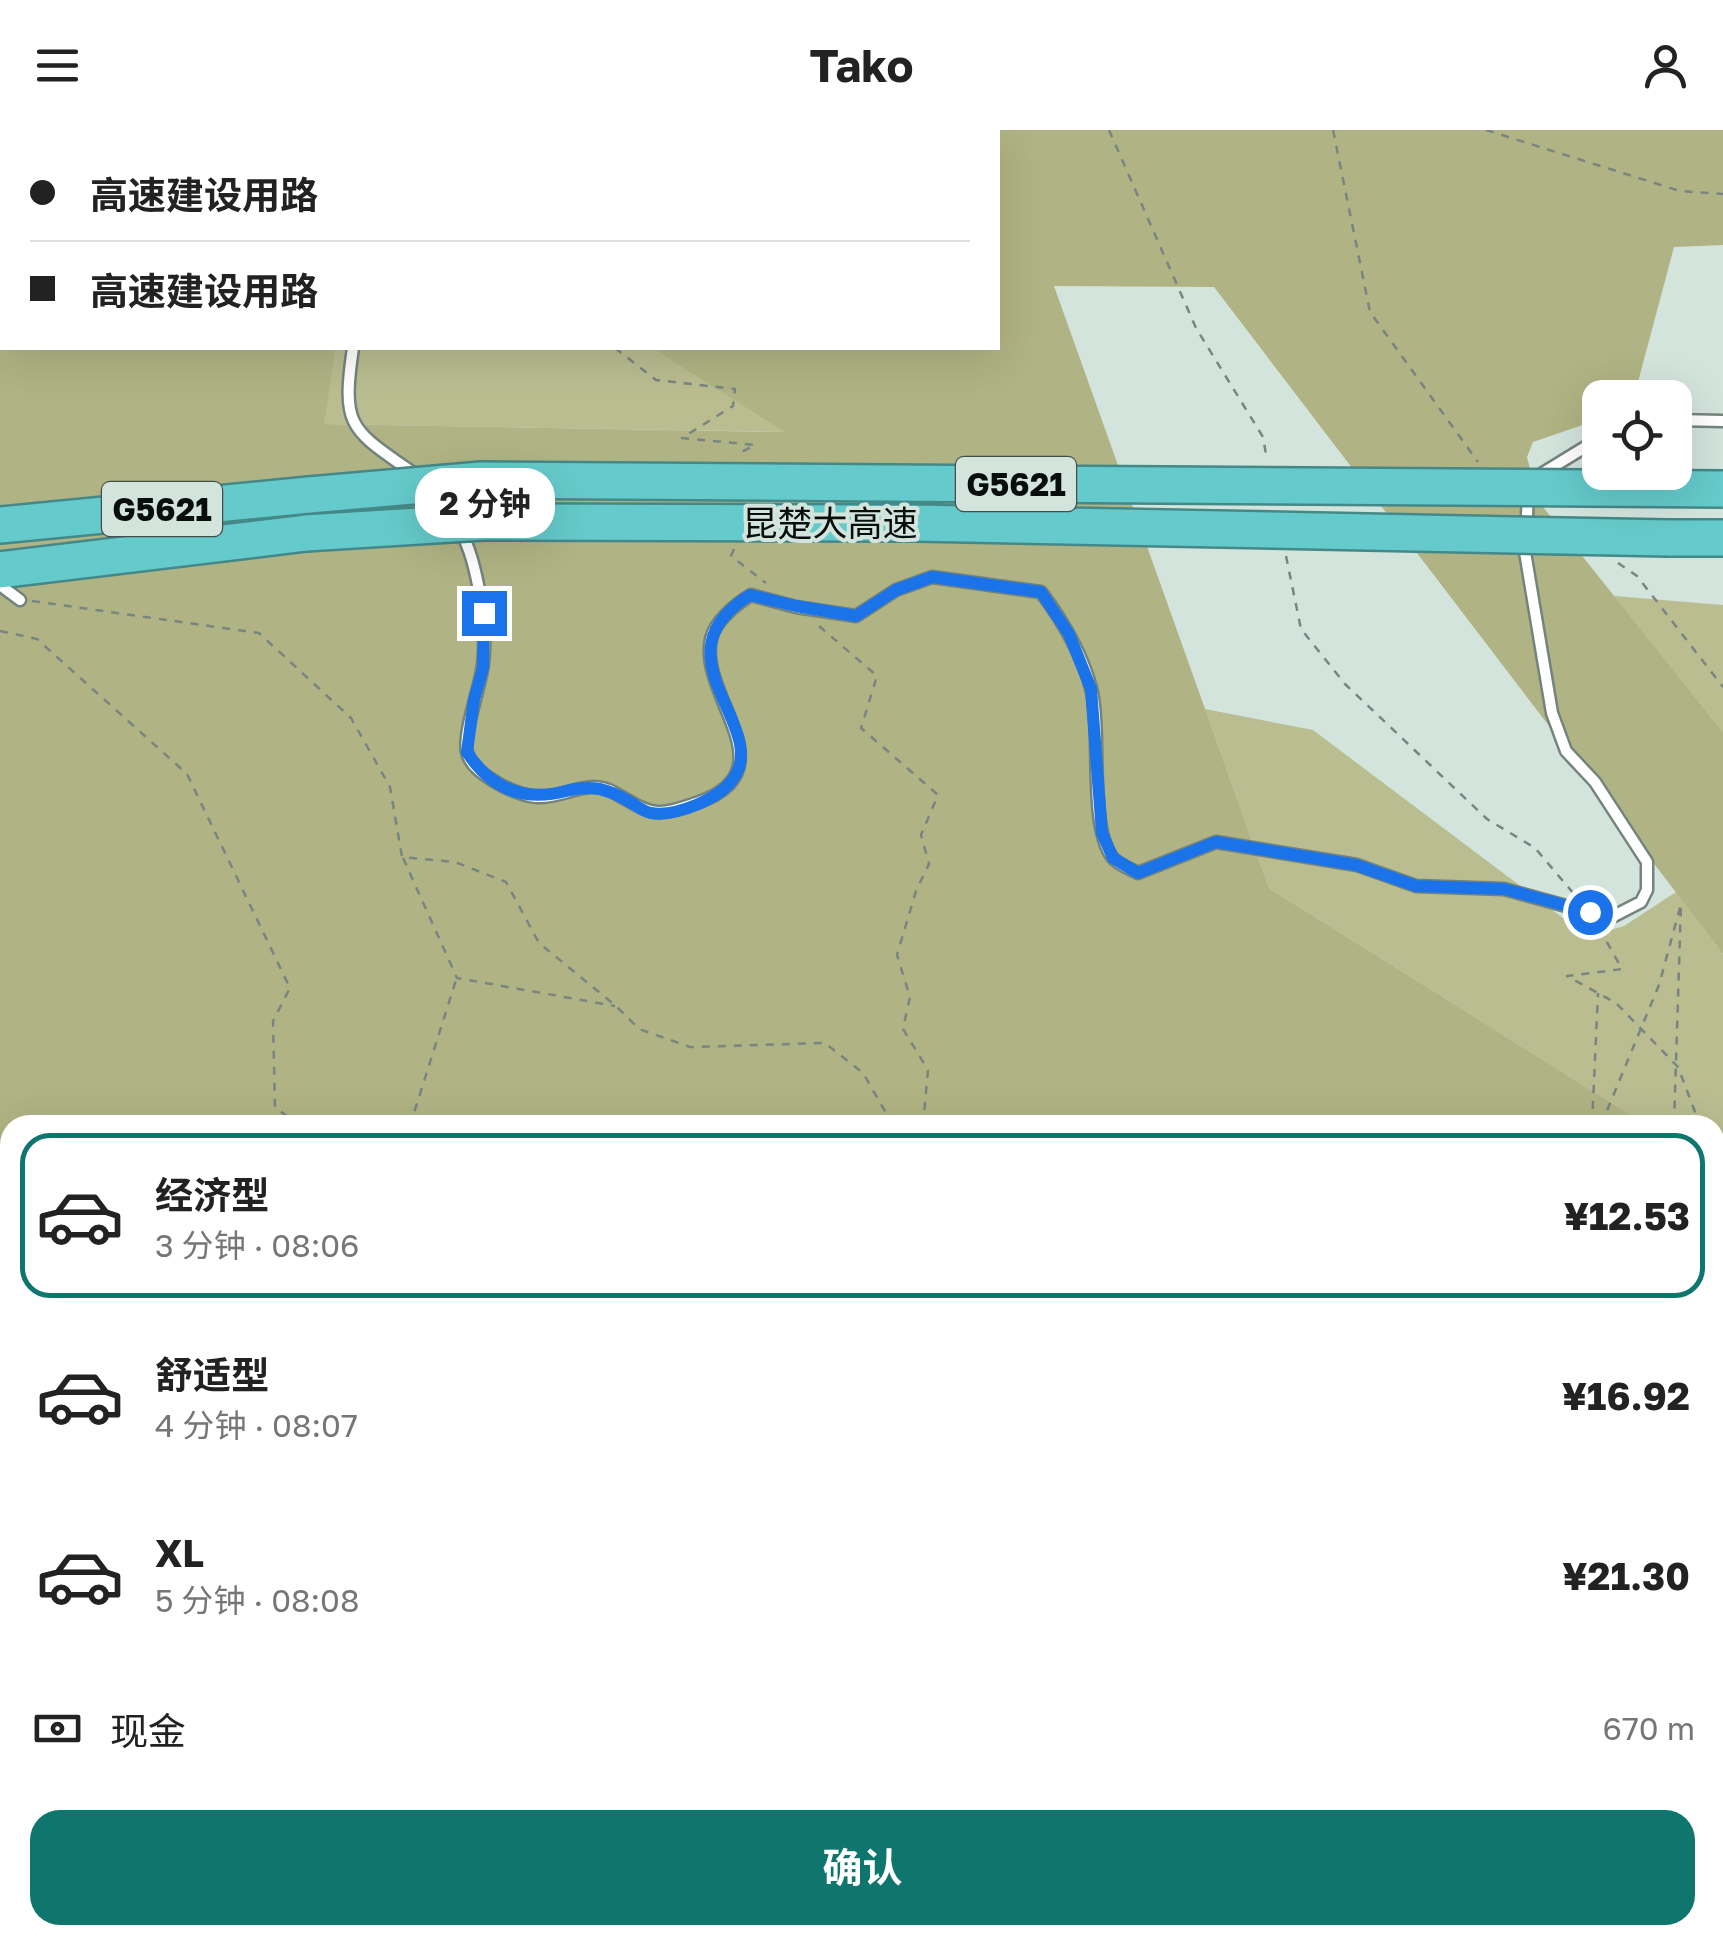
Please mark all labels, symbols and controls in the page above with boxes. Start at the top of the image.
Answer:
icon: menu [30,38,85,93]
text: Tako [810,38,913,92]
icon: person [1638,38,1693,93]
text: 高速建设用路 [90,172,318,217]
text: 高速建设用路 [90,268,318,313]
map controls [1582,380,1692,490]
button: locate [1582,380,1692,490]
road number: G5621 [956,457,1076,511]
callout: 2 分钟 [414,468,554,538]
road number: G5621 [102,482,222,536]
text: 2 分钟 [439,484,531,522]
street label: 昆楚大高速 [742,502,918,544]
route end [462,591,507,636]
route start [1568,890,1613,935]
icon: car [35,1171,125,1261]
text: 经济型 [155,1172,269,1217]
text: ¥12.53 [1564,1193,1690,1238]
text: 3 分钟 · 08:06 [155,1226,359,1264]
icon: car [35,1351,125,1441]
text: 舒适型 [155,1352,269,1397]
text: ¥16.92 [1562,1373,1690,1418]
text: 4 分钟 · 08:07 [155,1406,358,1444]
text: XL [155,1530,204,1575]
icon: car [35,1531,125,1621]
text: ¥21.30 [1562,1553,1690,1598]
text: 5 分钟 · 08:08 [155,1581,359,1619]
icon: cash [30,1701,85,1756]
text: 现金 [110,1708,186,1753]
text: 670 m [1603,1709,1695,1747]
button: 确认 [30,1810,1695,1925]

